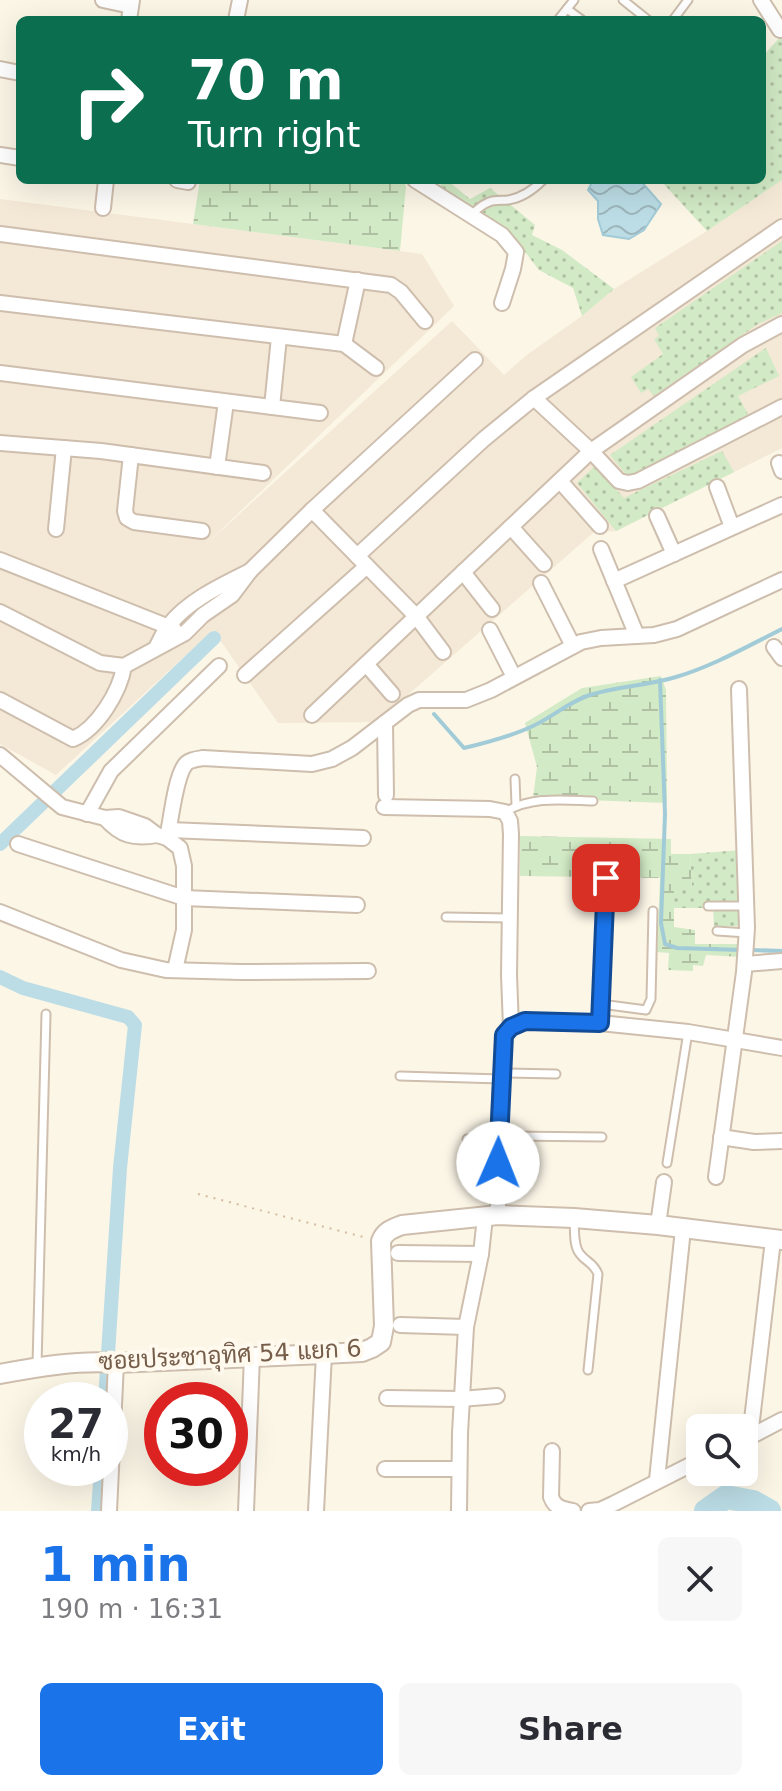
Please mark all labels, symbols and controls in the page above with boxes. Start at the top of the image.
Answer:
text: 70 m [188,47,344,112]
icon: right [56,48,160,152]
text: Turn right [188,114,360,155]
pin [572,844,640,912]
icon: arrive [584,856,628,900]
position arrow [456,1121,540,1205]
street label: ซอยประชาอุทิศ 54 แยก 6 [98,1334,362,1378]
speed limit sign: 30 [144,1382,248,1486]
text: 27 [48,1401,104,1447]
map controls [686,1414,758,1486]
button: search [686,1414,758,1486]
text: km/h [51,1442,101,1466]
text: 1 min [40,1536,191,1592]
button: close [658,1537,742,1621]
text: 190 m · 16:31 [40,1594,223,1624]
button: Exit [40,1683,383,1775]
button: Share [399,1683,742,1775]

